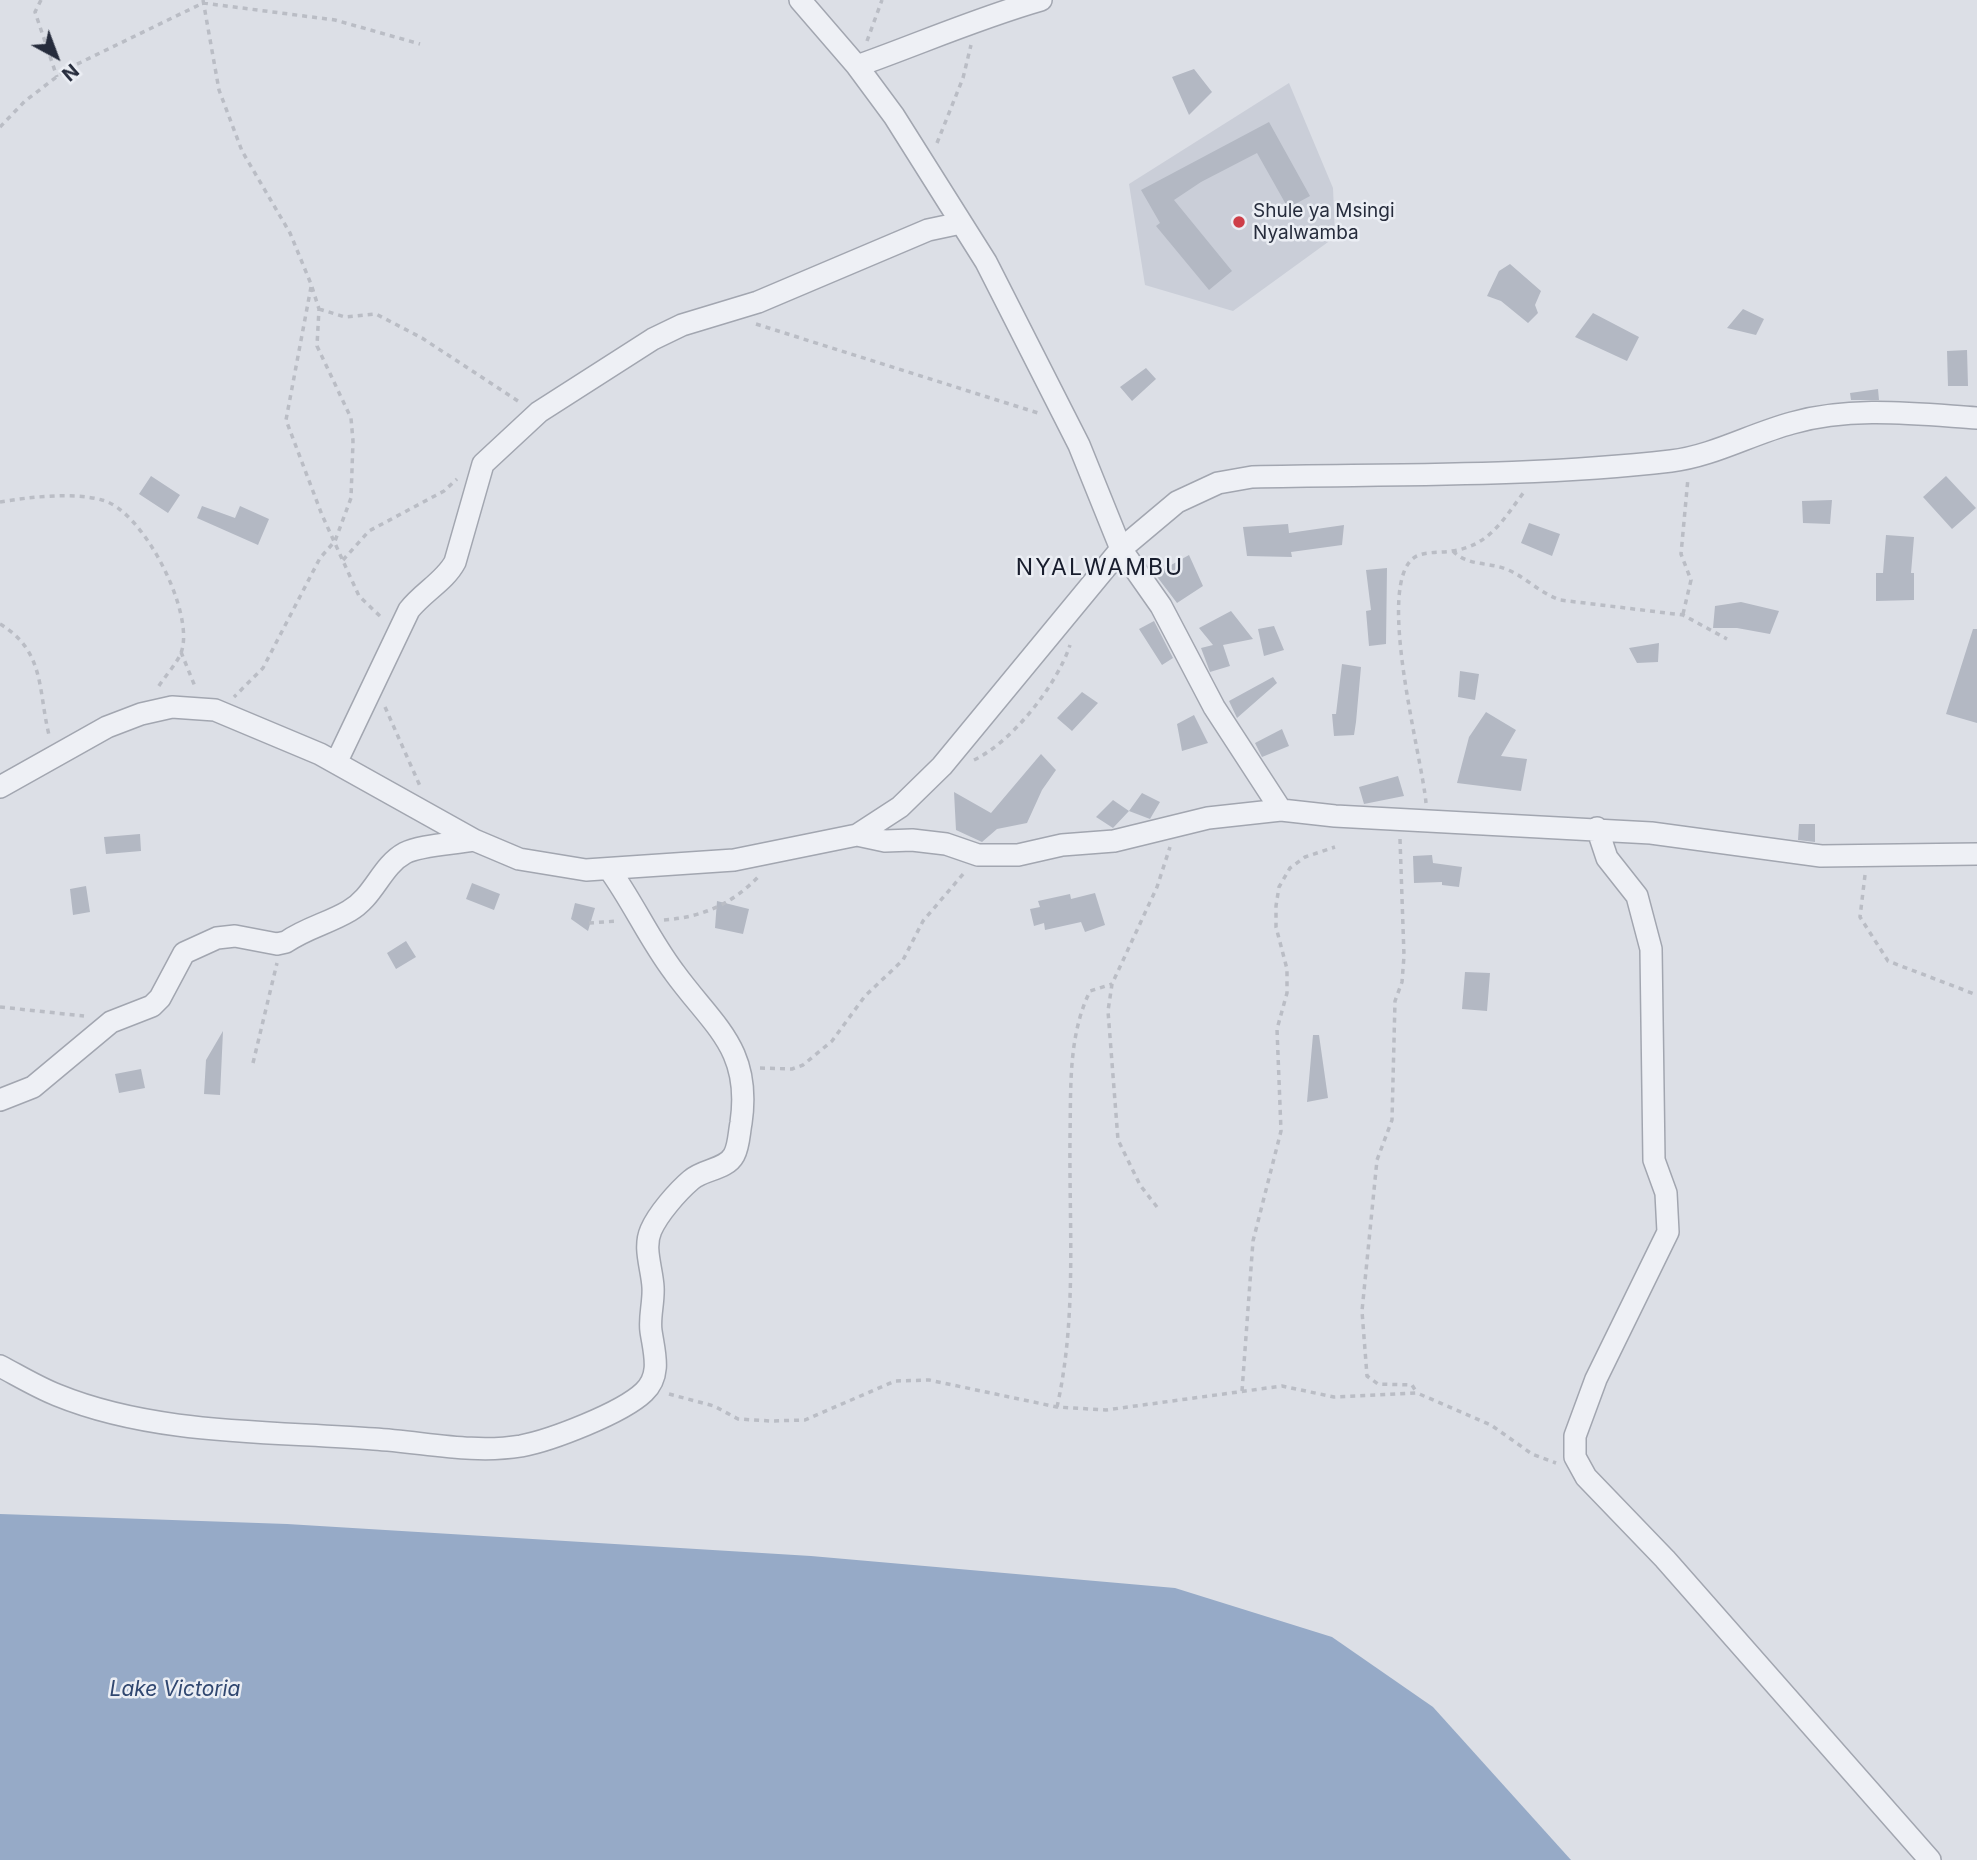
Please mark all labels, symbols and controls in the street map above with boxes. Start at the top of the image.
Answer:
north arrow [21,21,91,91]
text: N [57,59,83,86]
place label: Shule ya Msingi Nyalwamba [1253,200,1395,244]
marker: Shule ya Msingi Nyalwamba [1231,214,1247,230]
district label: NYALWAMBU [1017,554,1183,582]
water label: Lake Victoria [110,1677,240,1703]

